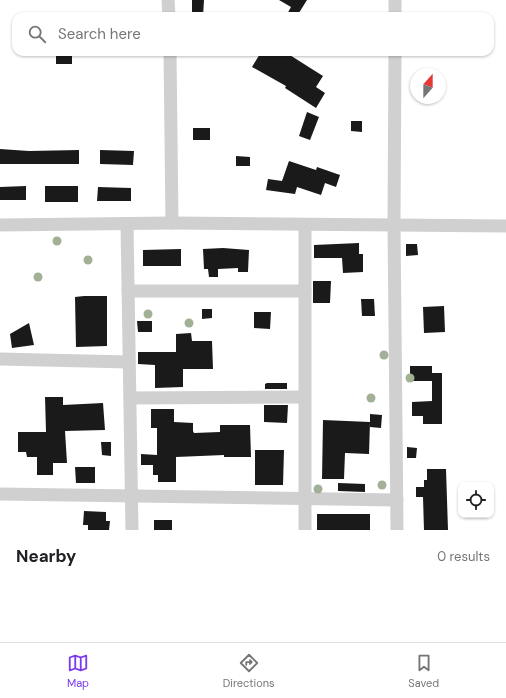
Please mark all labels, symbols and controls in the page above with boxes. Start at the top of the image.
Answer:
search box [12,12,494,56]
icon: search [26,23,48,45]
text: Search here [58,24,141,44]
north arrow [410,68,446,104]
map controls [458,482,494,518]
button: locate [458,482,494,518]
text: Nearby [16,545,76,567]
text: 0 results [437,548,490,565]
tab: Map [67,652,89,690]
tab: Directions [223,652,275,690]
tab: Saved [408,652,439,690]

